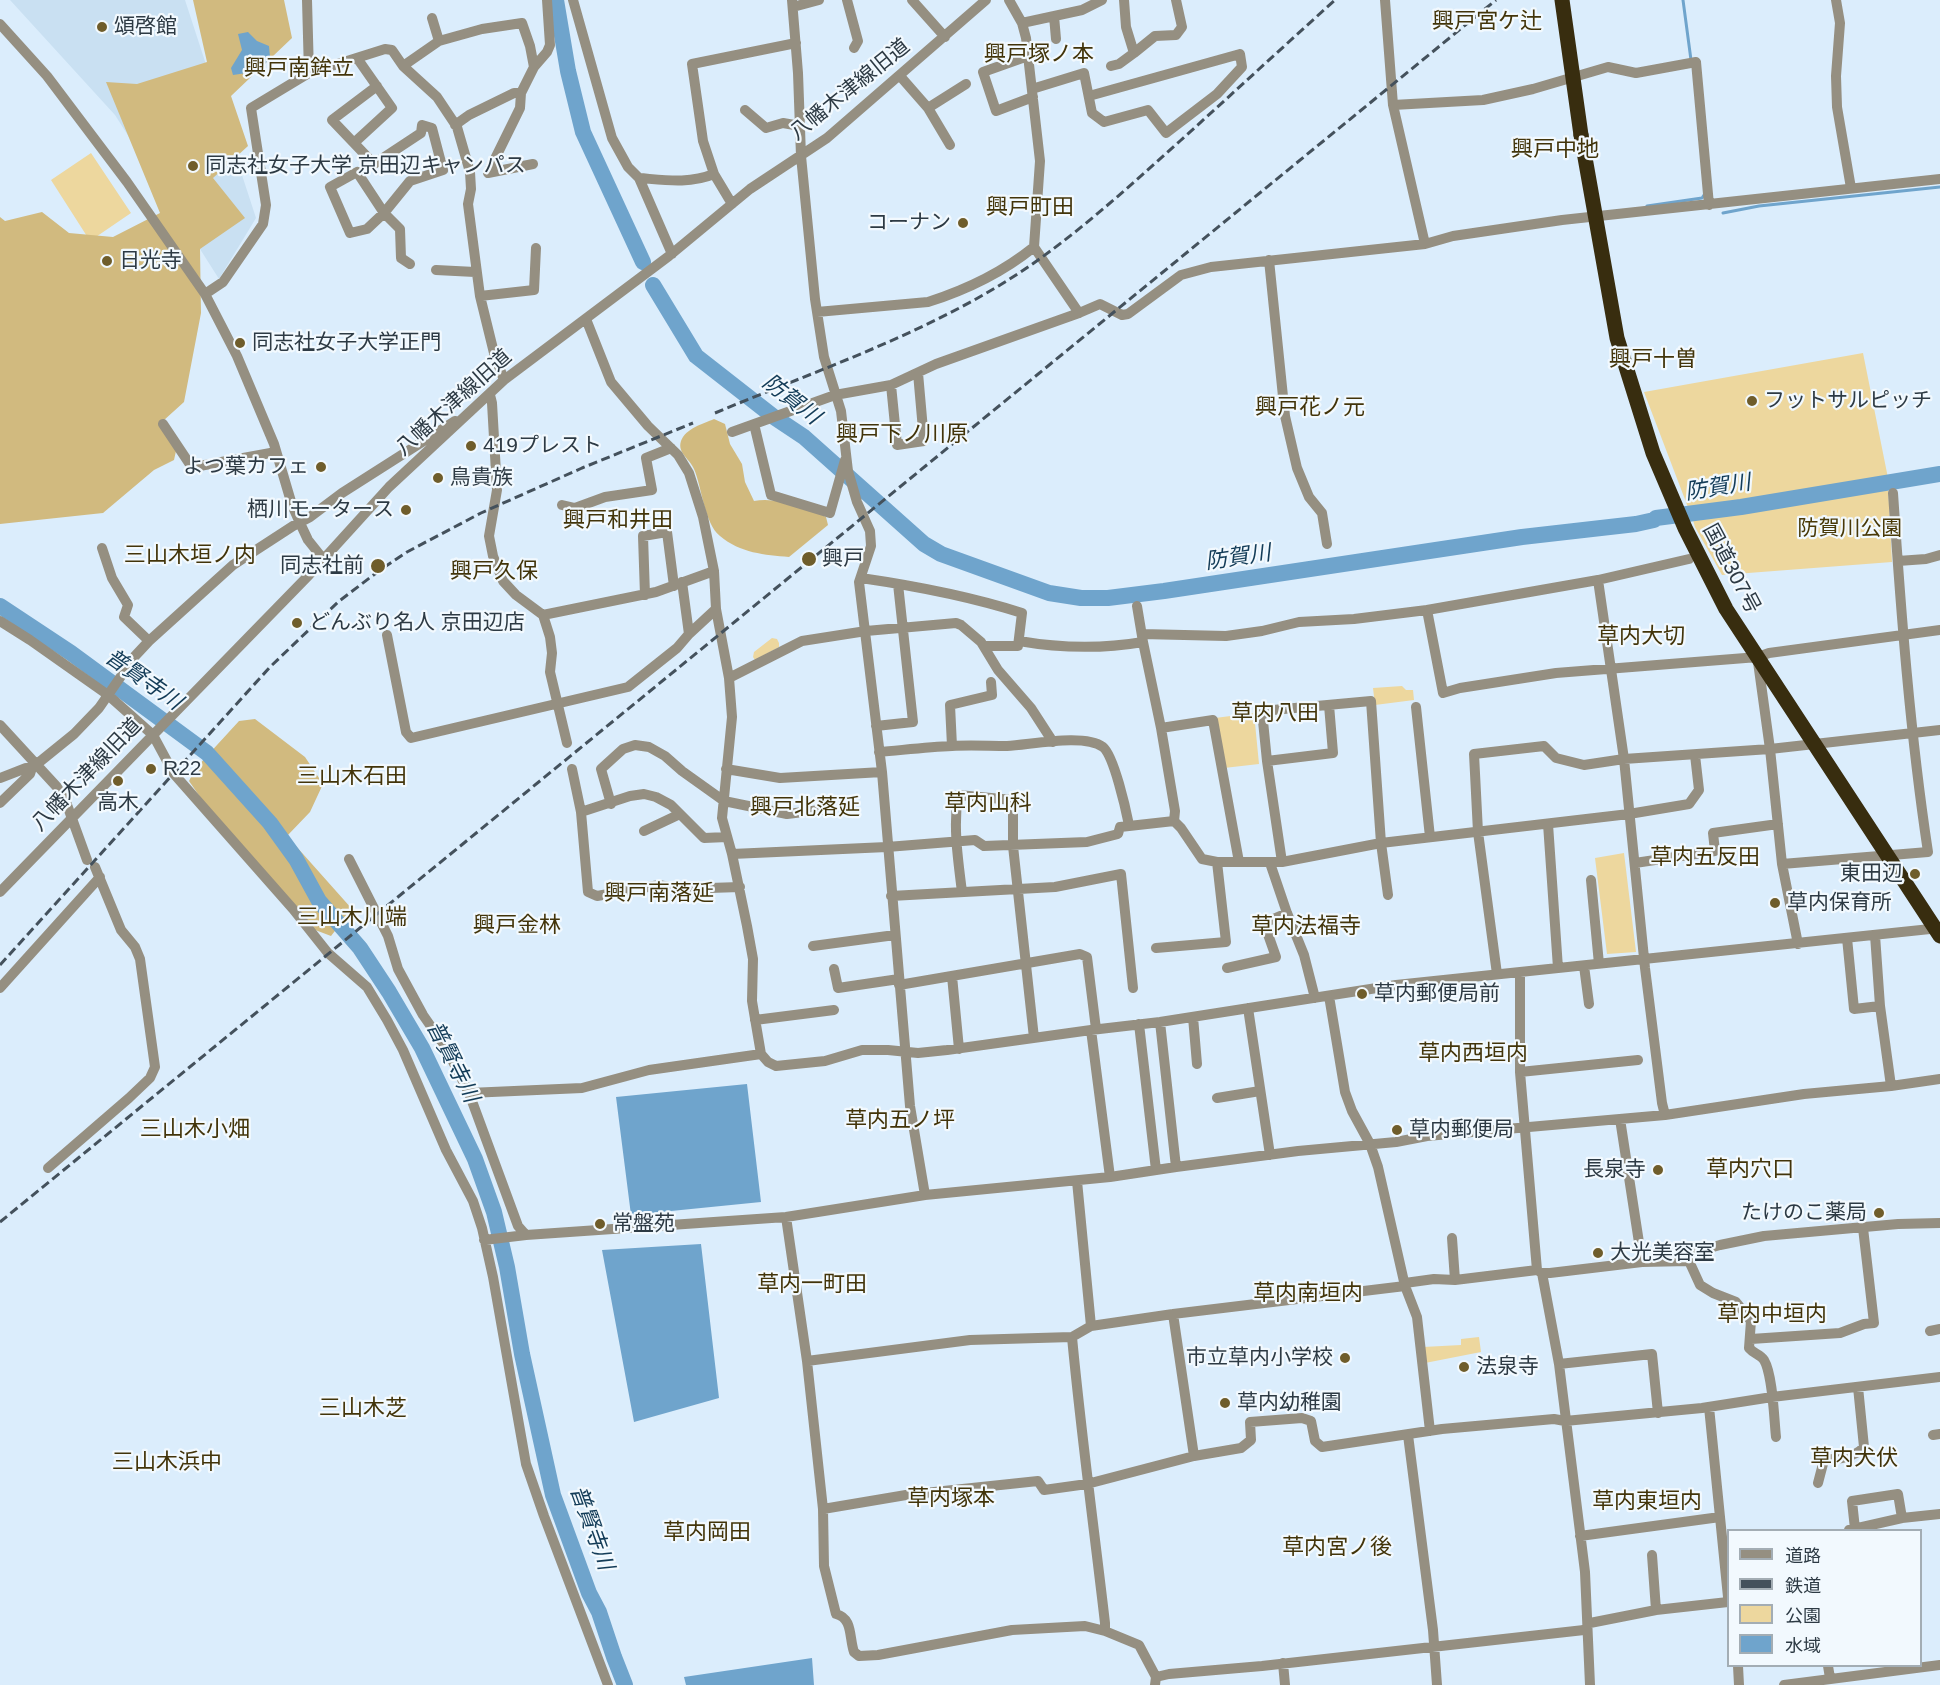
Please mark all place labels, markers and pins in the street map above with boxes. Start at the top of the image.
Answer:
place label: 頌啓館 [114,14,177,40]
marker: 頌啓館 [95,20,109,34]
place label: 同志社女子大学 京田辺キャンパス [205,153,526,179]
marker: 同志社女子大学 京田辺キャンパス [186,159,200,173]
place label: コーナン [867,210,951,236]
marker: コーナン [956,216,970,230]
place label: 日光寺 [119,248,182,274]
marker: 日光寺 [100,254,114,268]
place label: 同志社女子大学正門 [252,330,441,356]
marker: 同志社女子大学正門 [233,336,247,350]
place label: フットサルピッチ [1764,388,1932,414]
marker: フットサルピッチ [1745,394,1759,408]
place label: 419プレスト [483,433,602,459]
marker: 419プレスト [464,439,478,453]
place label: よつ葉カフェ [183,454,309,480]
marker: よつ葉カフェ [314,460,328,474]
place label: 鳥貴族 [450,465,513,491]
marker: 鳥貴族 [431,471,445,485]
place label: 栖川モータース [247,497,394,523]
marker: 栖川モータース [399,503,413,517]
place label: 興戸 [822,546,864,572]
marker: 興戸 [800,550,818,568]
place label: 同志社前 [280,553,364,579]
marker: 同志社前 [369,557,387,575]
place label: どんぶり名人 京田辺店 [309,610,525,636]
marker: どんぶり名人 京田辺店 [290,616,304,630]
place label: R22 [163,756,202,782]
marker: R22 [144,762,158,776]
marker: 高木 [111,774,125,788]
place label: 高木 [97,790,139,816]
place label: 東田辺 [1840,861,1903,887]
marker: 東田辺 [1908,867,1922,881]
place label: 草内保育所 [1787,890,1892,916]
marker: 草内保育所 [1768,896,1782,910]
place label: 草内郵便局前 [1374,981,1500,1007]
marker: 草内郵便局前 [1355,987,1369,1001]
place label: 草内郵便局 [1409,1117,1514,1143]
marker: 草内郵便局 [1390,1123,1404,1137]
place label: 長泉寺 [1583,1157,1646,1183]
marker: 長泉寺 [1651,1163,1665,1177]
place label: たけのこ薬局 [1741,1200,1867,1226]
marker: たけのこ薬局 [1872,1206,1886,1220]
place label: 常盤苑 [612,1211,675,1237]
marker: 常盤苑 [593,1217,607,1231]
place label: 大光美容室 [1610,1240,1715,1266]
marker: 大光美容室 [1591,1246,1605,1260]
place label: 市立草内小学校 [1186,1345,1333,1371]
marker: 市立草内小学校 [1338,1351,1352,1365]
place label: 法泉寺 [1476,1354,1539,1380]
marker: 法泉寺 [1457,1360,1471,1374]
place label: 草内幼稚園 [1237,1390,1342,1416]
marker: 草内幼稚園 [1218,1396,1232,1410]

